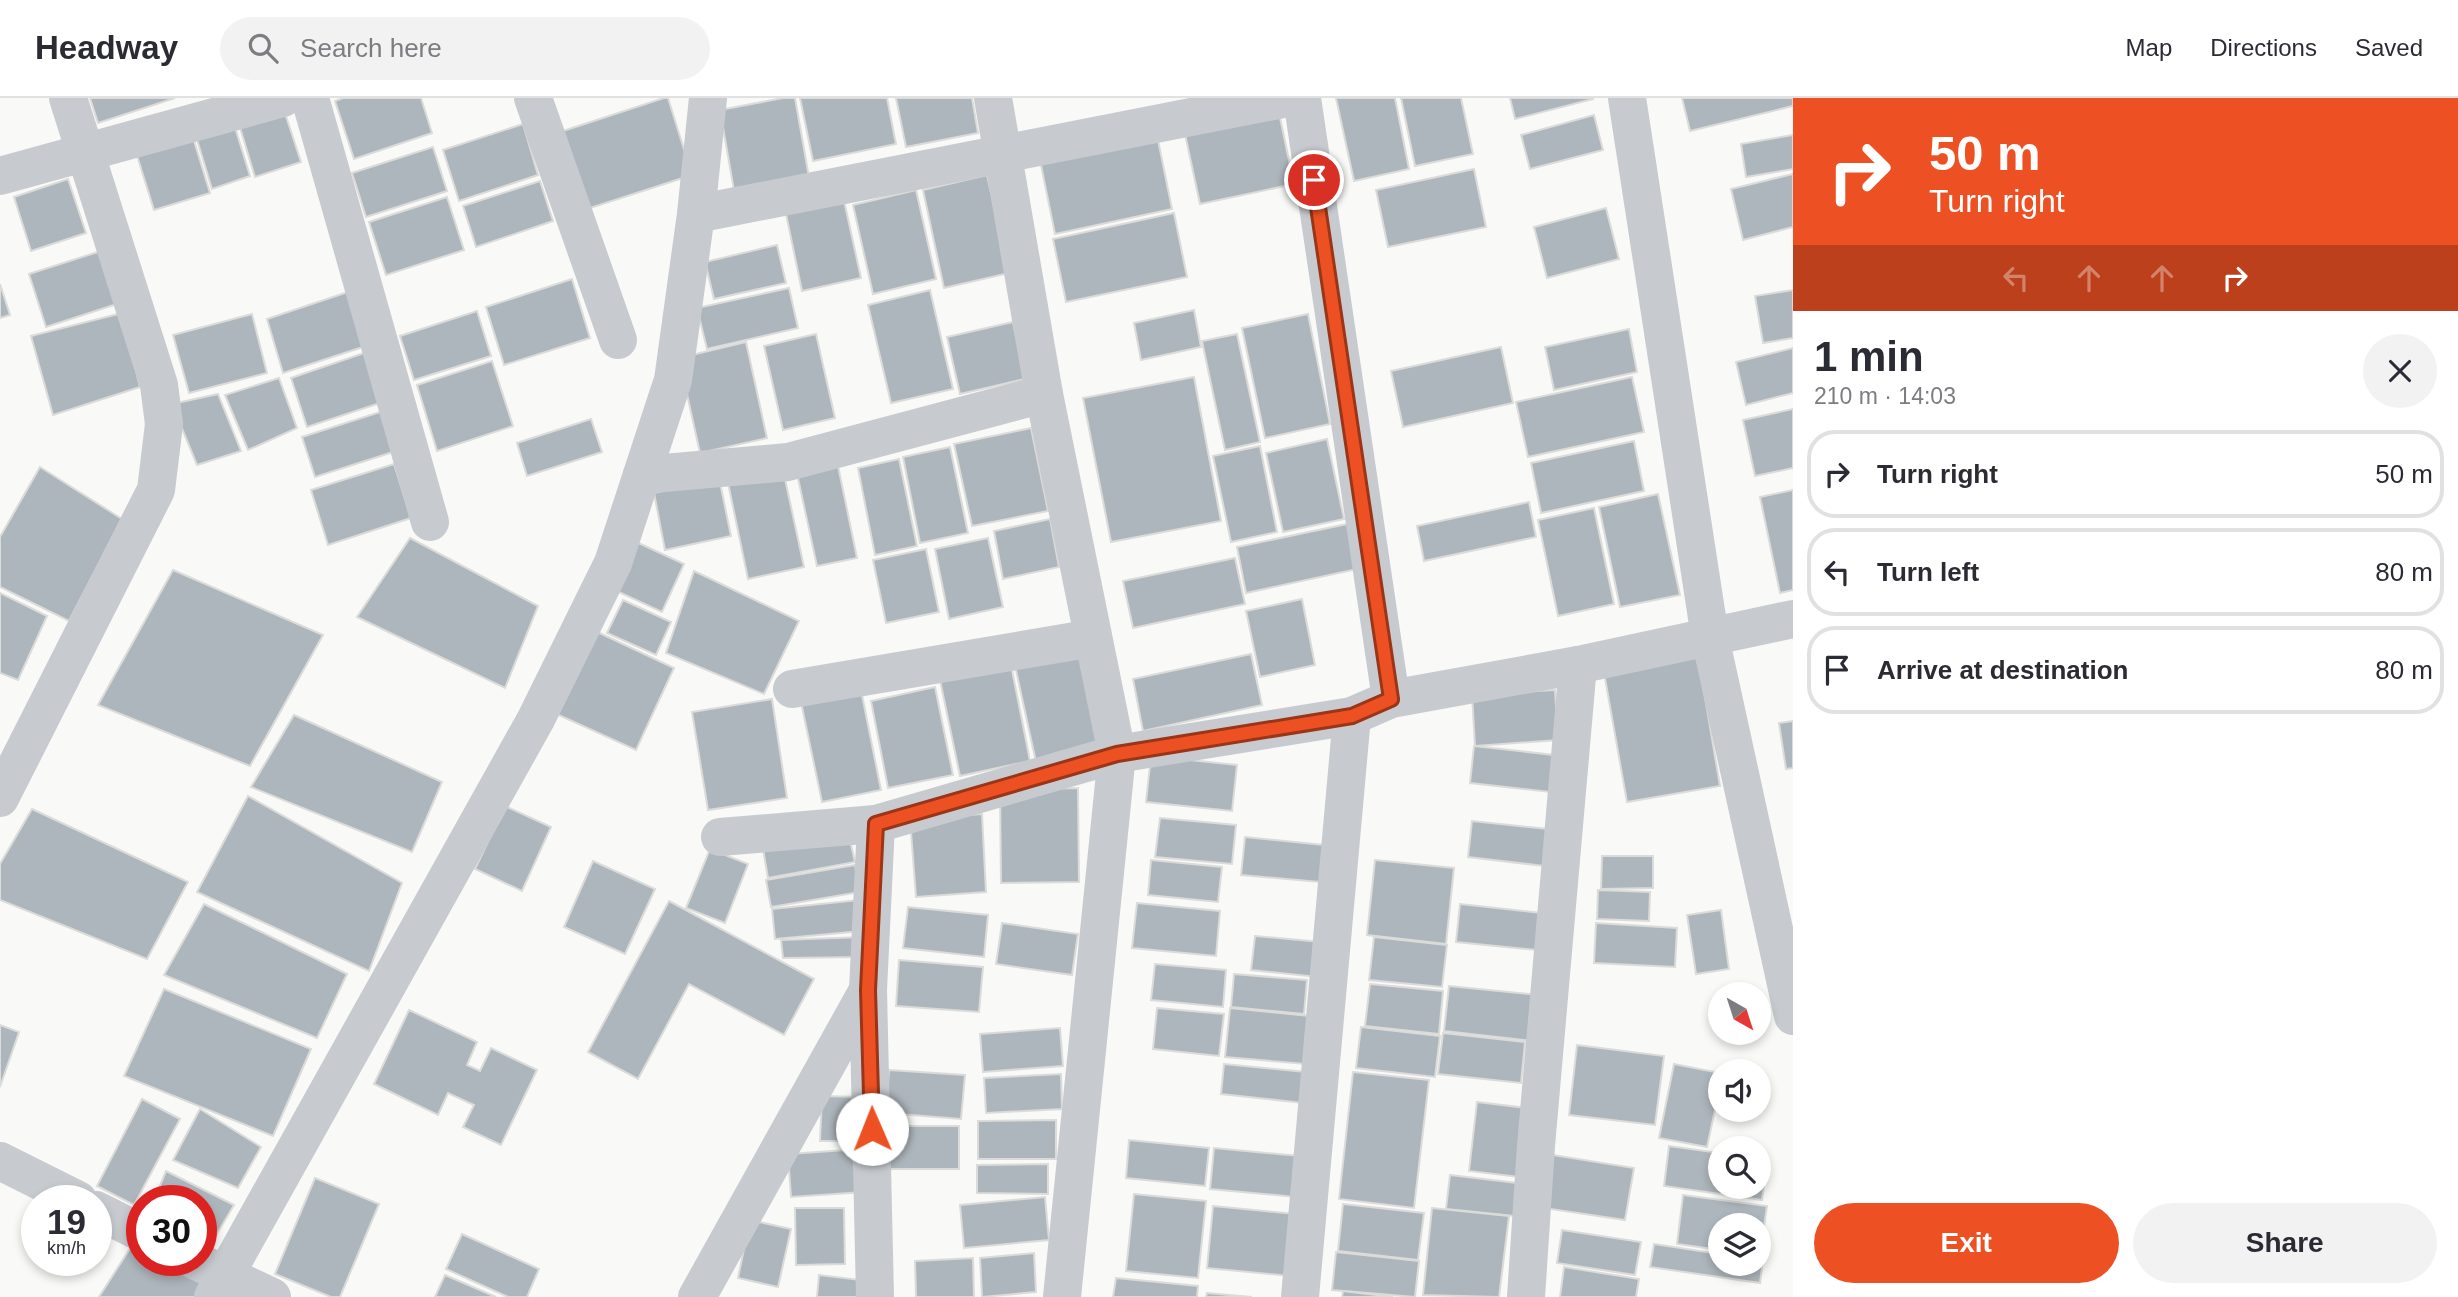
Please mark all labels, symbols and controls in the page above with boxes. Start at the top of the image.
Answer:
search box [220,17,710,80]
text: Headway [35,29,178,66]
icon: search [244,29,282,67]
text: Search here [300,33,442,63]
text: Map [2126,34,2172,61]
text: Directions [2210,34,2317,61]
text: Saved [2355,34,2423,61]
icon: right [1814,126,1905,217]
text: 50 m [1929,126,2041,180]
pin [1284,150,1344,210]
icon: arrive [1295,161,1333,199]
text: Turn right [1929,183,2065,219]
icon: left [1997,259,2035,297]
icon: ahead [2070,259,2108,297]
icon: ahead [2143,259,2181,297]
icon: right [2216,259,2254,297]
text: 1 min [1814,333,1924,380]
button: close [2363,334,2437,408]
text: 210 m · 14:03 [1814,383,1956,409]
icon: right [1818,455,1856,493]
text: Turn right [1877,459,1998,489]
text: 50 m [2375,459,2433,489]
icon: left [1818,553,1856,591]
text: Turn left [1877,557,1979,587]
text: 80 m [2375,557,2433,587]
icon: arrive [1818,651,1856,689]
text: Arrive at destination [1877,655,2128,685]
text: 80 m [2375,655,2433,685]
north arrow [1708,982,1771,1045]
map controls [1708,982,1771,1276]
button: sound [1708,1059,1771,1122]
position arrow [835,1092,909,1166]
button: search [1708,1136,1771,1199]
speed limit sign: 30 [126,1185,217,1276]
text: 19 [47,1202,86,1241]
button: Exit [1814,1203,2119,1283]
button: Share [2133,1203,2437,1283]
button: layers [1708,1213,1771,1276]
text: km/h [47,1238,86,1258]

